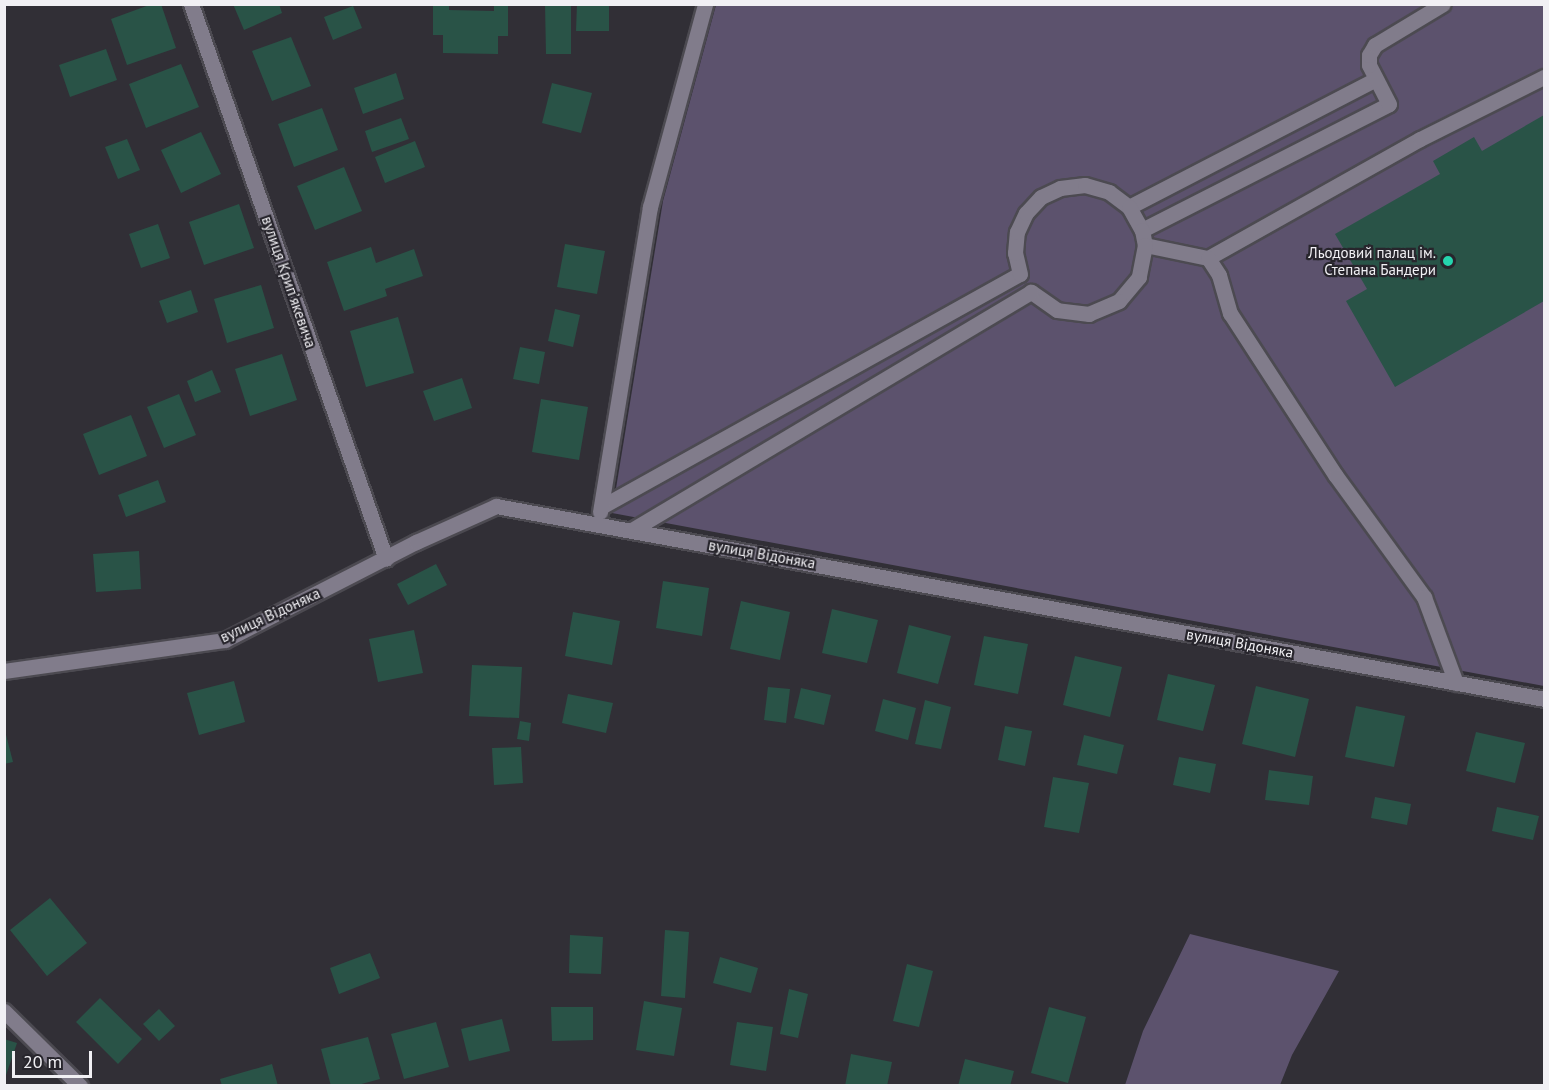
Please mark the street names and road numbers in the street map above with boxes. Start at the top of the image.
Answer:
street label: вулиця Крипʼякевича [258,214,320,350]
street label: вулиця Відоняка [707,536,817,572]
street label: вулиця Відоняка [217,584,323,646]
street label: вулиця Відоняка [1185,625,1295,661]

